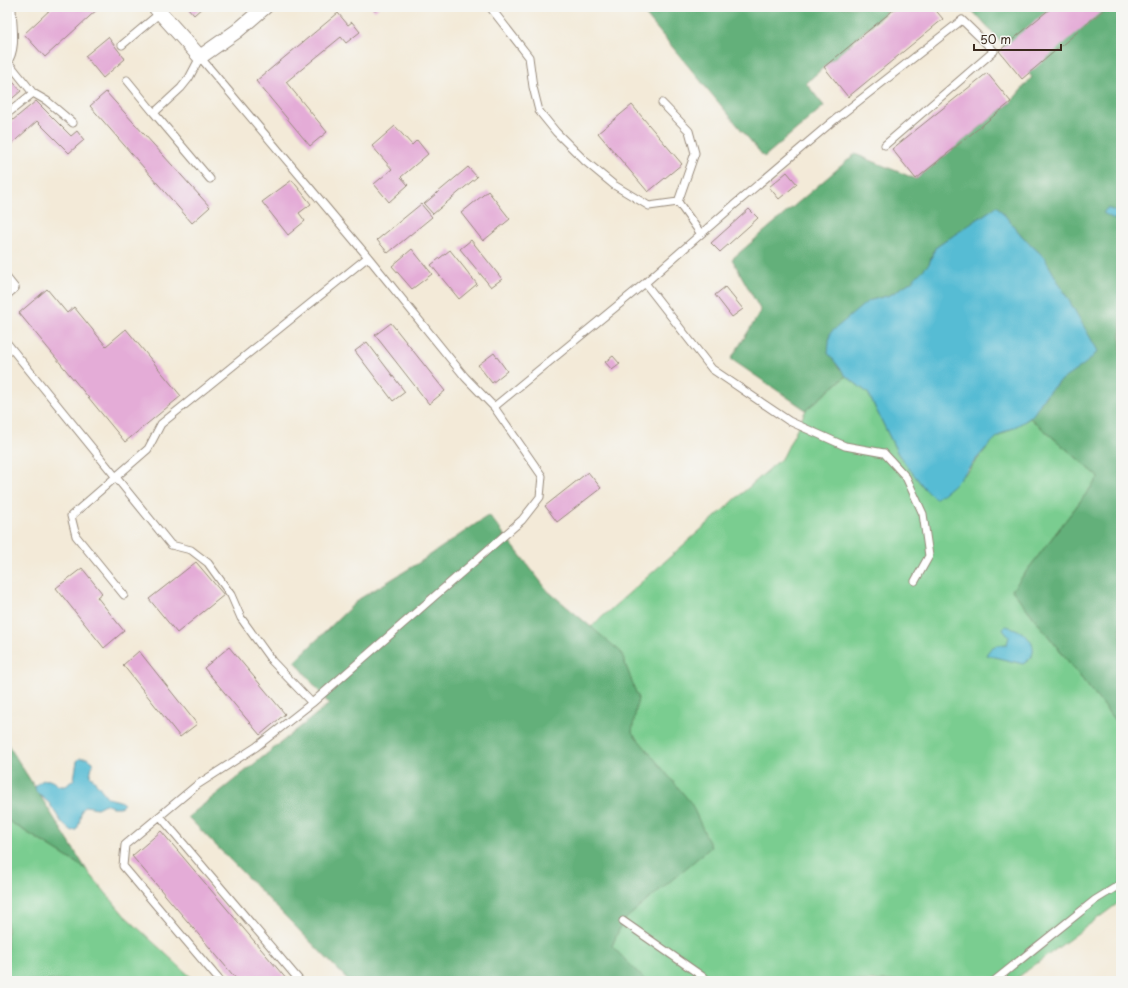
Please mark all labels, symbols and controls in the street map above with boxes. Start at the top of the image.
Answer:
scale bar [974,26,1061,52]
text: 50 m [980,30,1011,48]

